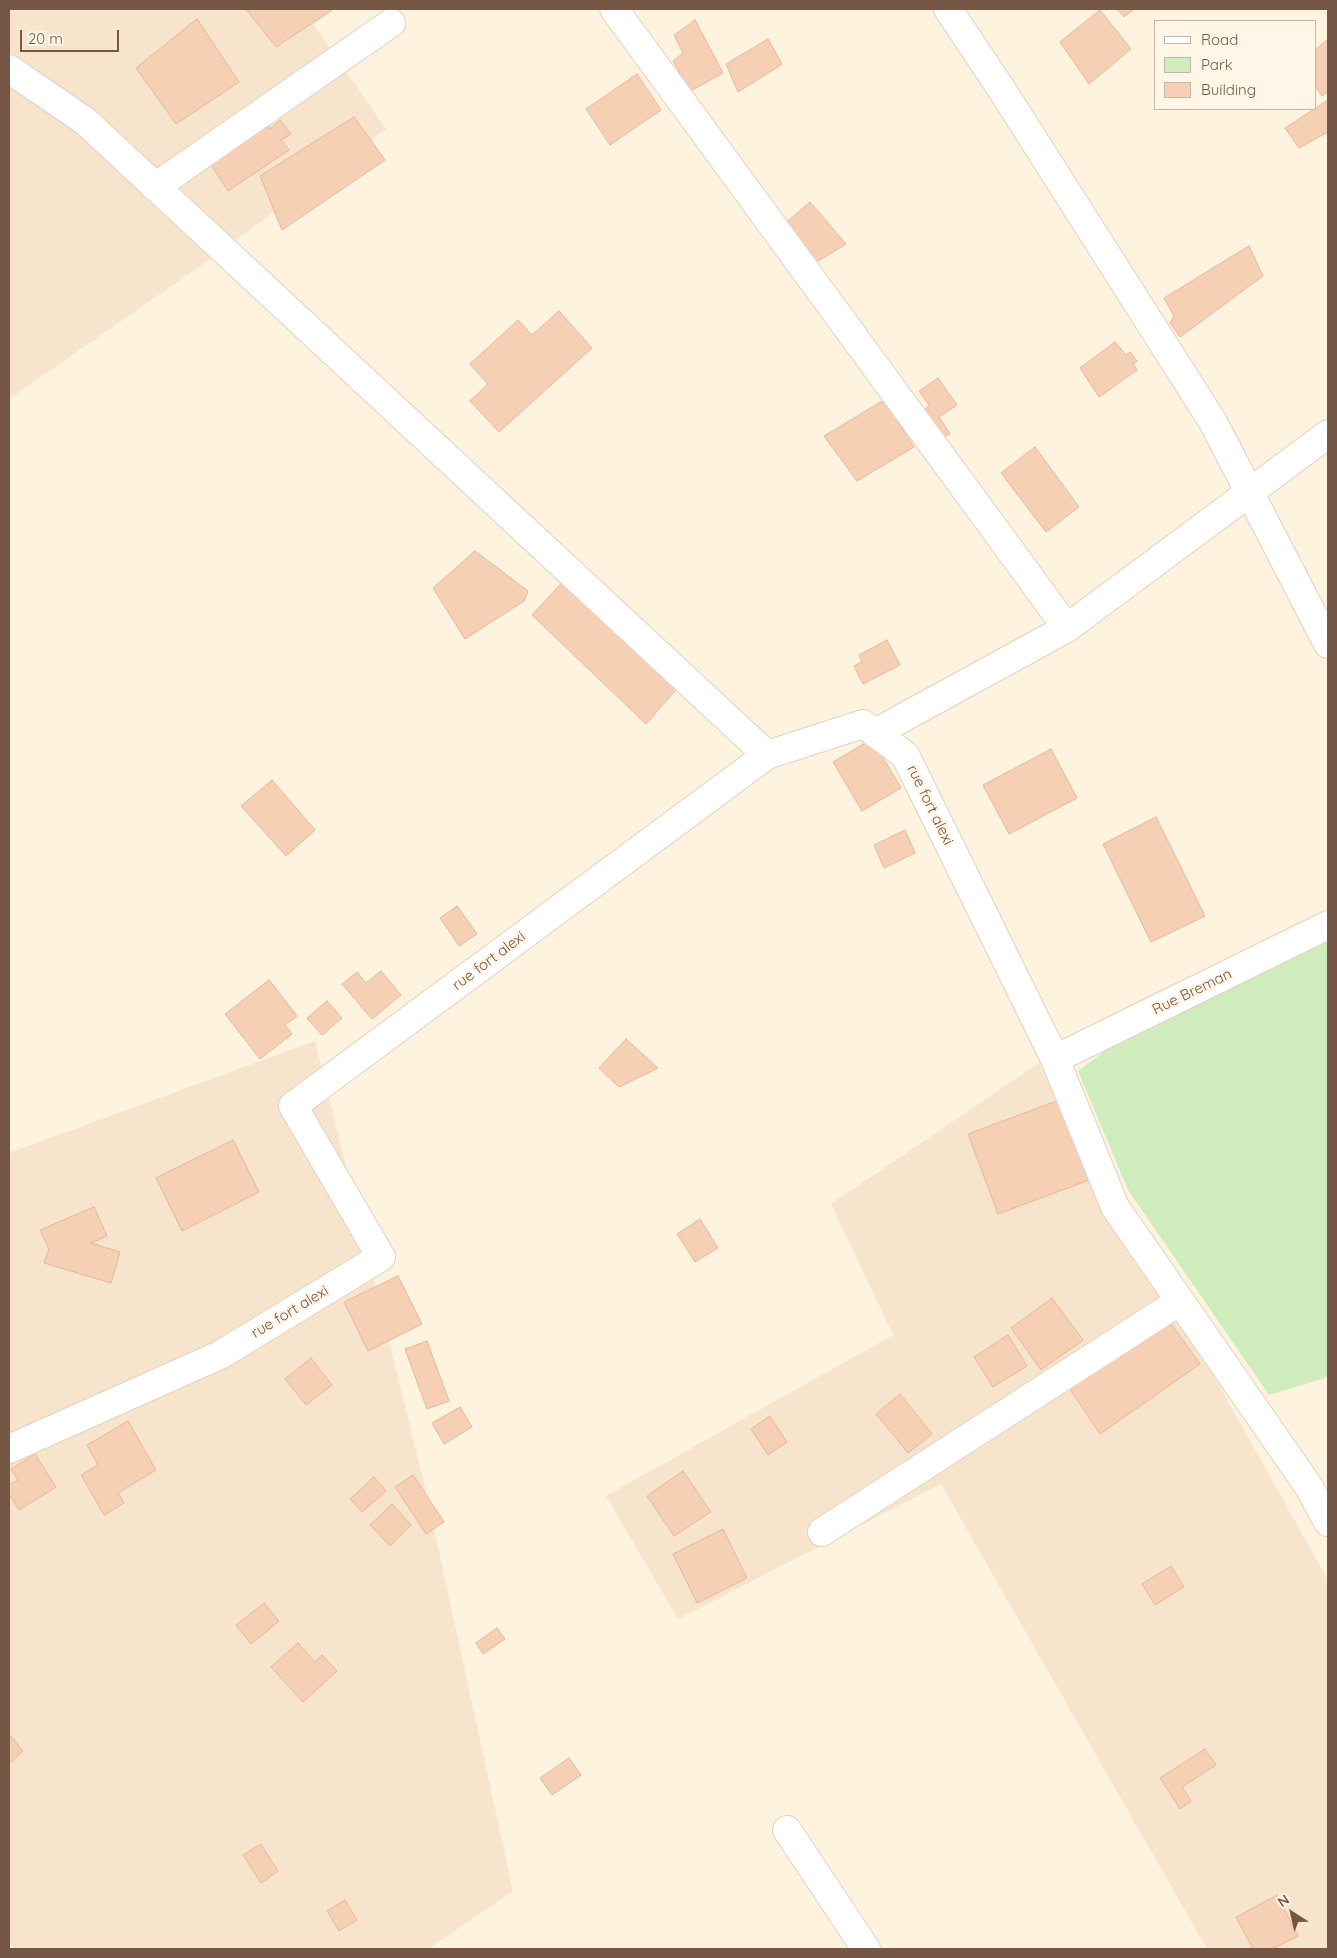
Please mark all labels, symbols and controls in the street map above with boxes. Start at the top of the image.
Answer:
scale bar [22,20,121,52]
legend [1154,20,1317,110]
text: 20 m [28,29,63,48]
text: Road [1201,30,1238,49]
text: Park [1201,55,1233,74]
text: Building [1201,80,1256,99]
street label: rue fort alexi [903,762,957,848]
street label: rue fort alexi [449,928,529,994]
street label: Rue Breman [1149,965,1235,1019]
street label: rue fort alexi [248,1282,332,1342]
north arrow [1267,1888,1317,1938]
text: N [1274,1890,1293,1911]

